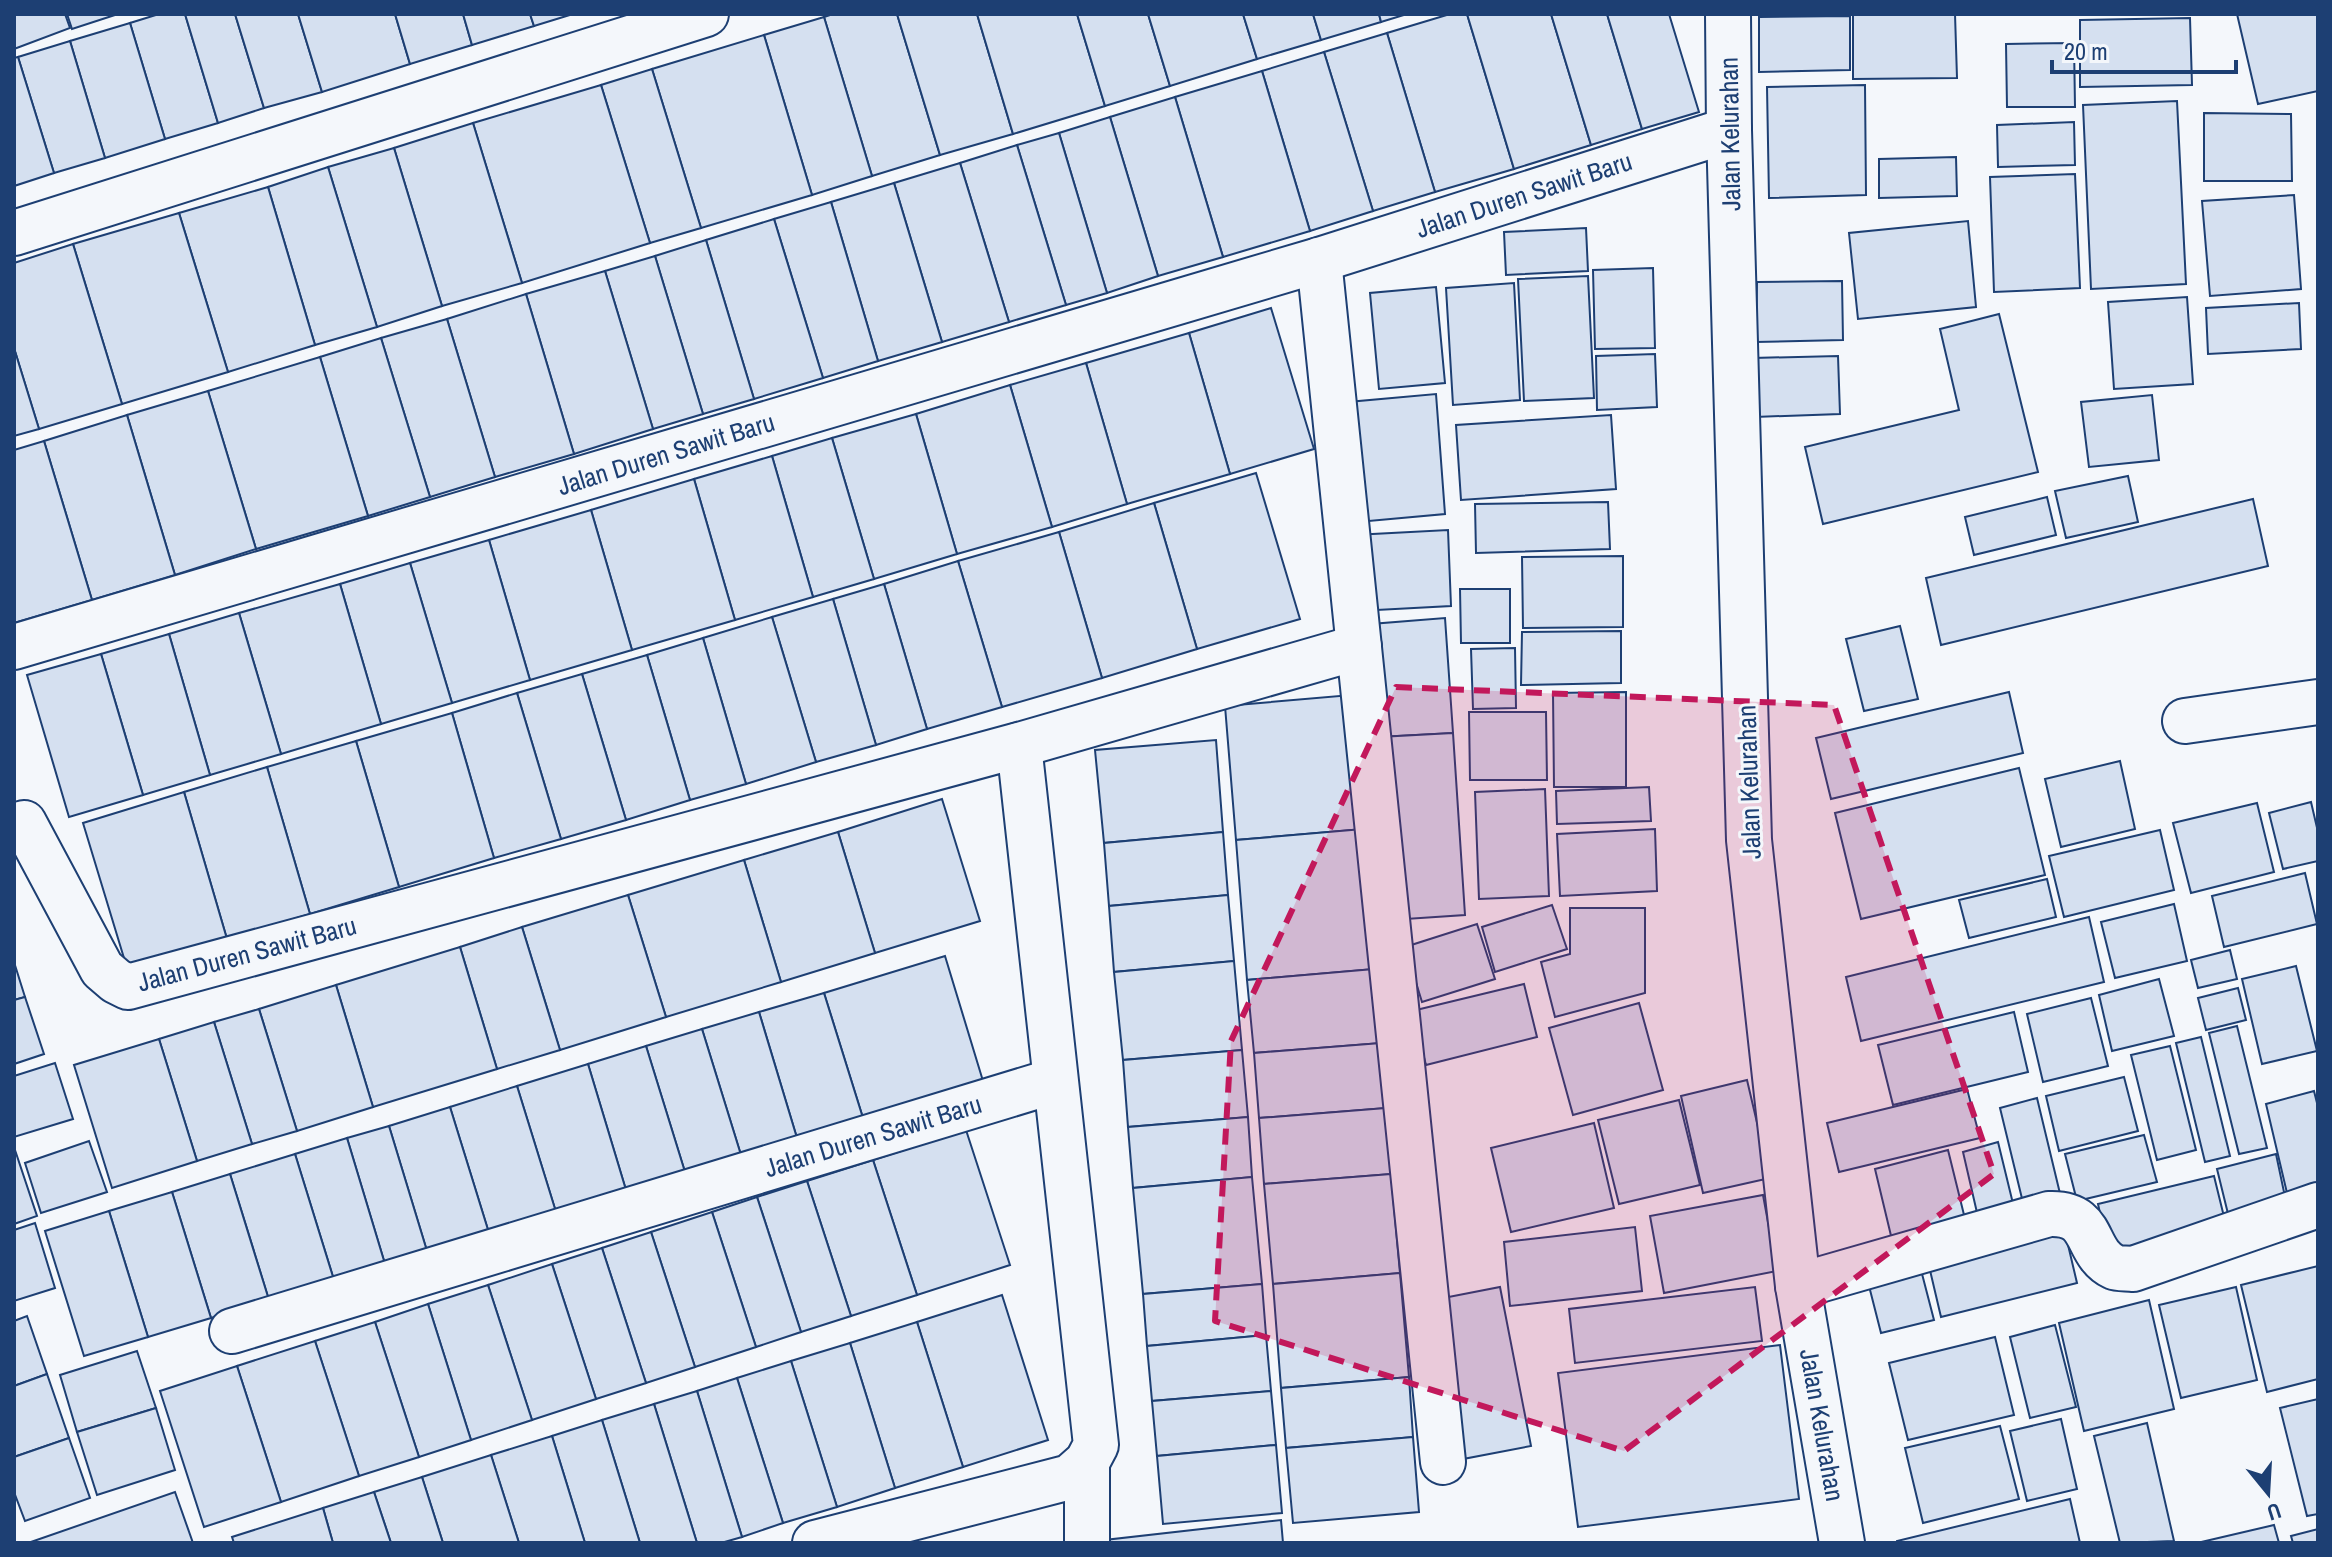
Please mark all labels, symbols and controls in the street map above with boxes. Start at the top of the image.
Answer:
scale bar [2052,24,2236,74]
text: 20 m [2064,35,2108,67]
street label: Jalan Kelurahan [1711,57,1748,211]
street label: Jalan Duren Sawit Baru [1411,143,1636,246]
street label: Jalan Duren Sawit Baru [553,404,779,503]
street label: Jalan Kelurahan [1728,704,1769,860]
street label: Jalan Duren Sawit Baru [134,907,360,1000]
street label: Jalan Duren Sawit Baru [760,1086,986,1185]
street label: Jalan Kelurahan [1792,1346,1853,1504]
north arrow [2228,1453,2308,1533]
text: U [2263,1496,2285,1528]

